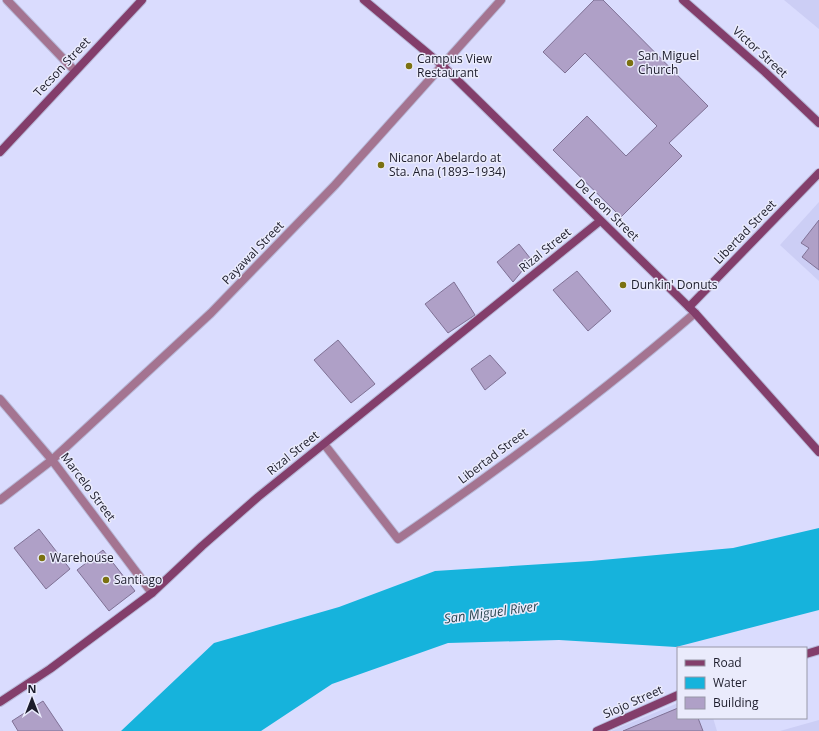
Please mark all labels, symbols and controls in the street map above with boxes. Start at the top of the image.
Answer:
street label: Victor Street [729,22,792,81]
street label: Tecson Street [29,33,94,100]
place label: San Miguel Church [638,47,699,78]
place label: Campus View Restaurant [417,50,493,81]
marker: San Miguel Church [625,58,635,68]
marker: Campus View Restaurant [404,61,414,71]
place label: Nicanor Abelardo at Sta. Ana (1893–1934) [389,149,506,180]
marker: Nicanor Abelardo at Sta. Ana (1893–1934) [376,160,386,170]
street label: De Leon Street [572,175,643,245]
street label: Libertad Street [710,196,780,267]
street label: Payawal Street [218,217,287,288]
street label: Rizal Street [515,223,574,276]
place label: Dunkin' Donuts [631,276,718,293]
marker: Dunkin' Donuts [618,280,628,290]
street label: Libertad Street [454,424,531,487]
street label: Rizal Street [263,426,322,479]
street label: Marcelo Street [57,449,120,524]
place label: Warehouse [50,549,114,566]
marker: Warehouse [37,553,47,563]
place label: Santiago [114,571,162,588]
marker: Santiago [101,575,111,585]
water label: San Miguel River [443,596,540,627]
legend [677,647,807,719]
text: Road [713,654,742,671]
text: Water [713,674,747,691]
north arrow [12,679,52,719]
text: N [28,681,36,696]
street label: Siojo Street [600,681,665,722]
text: Building [713,694,759,711]

